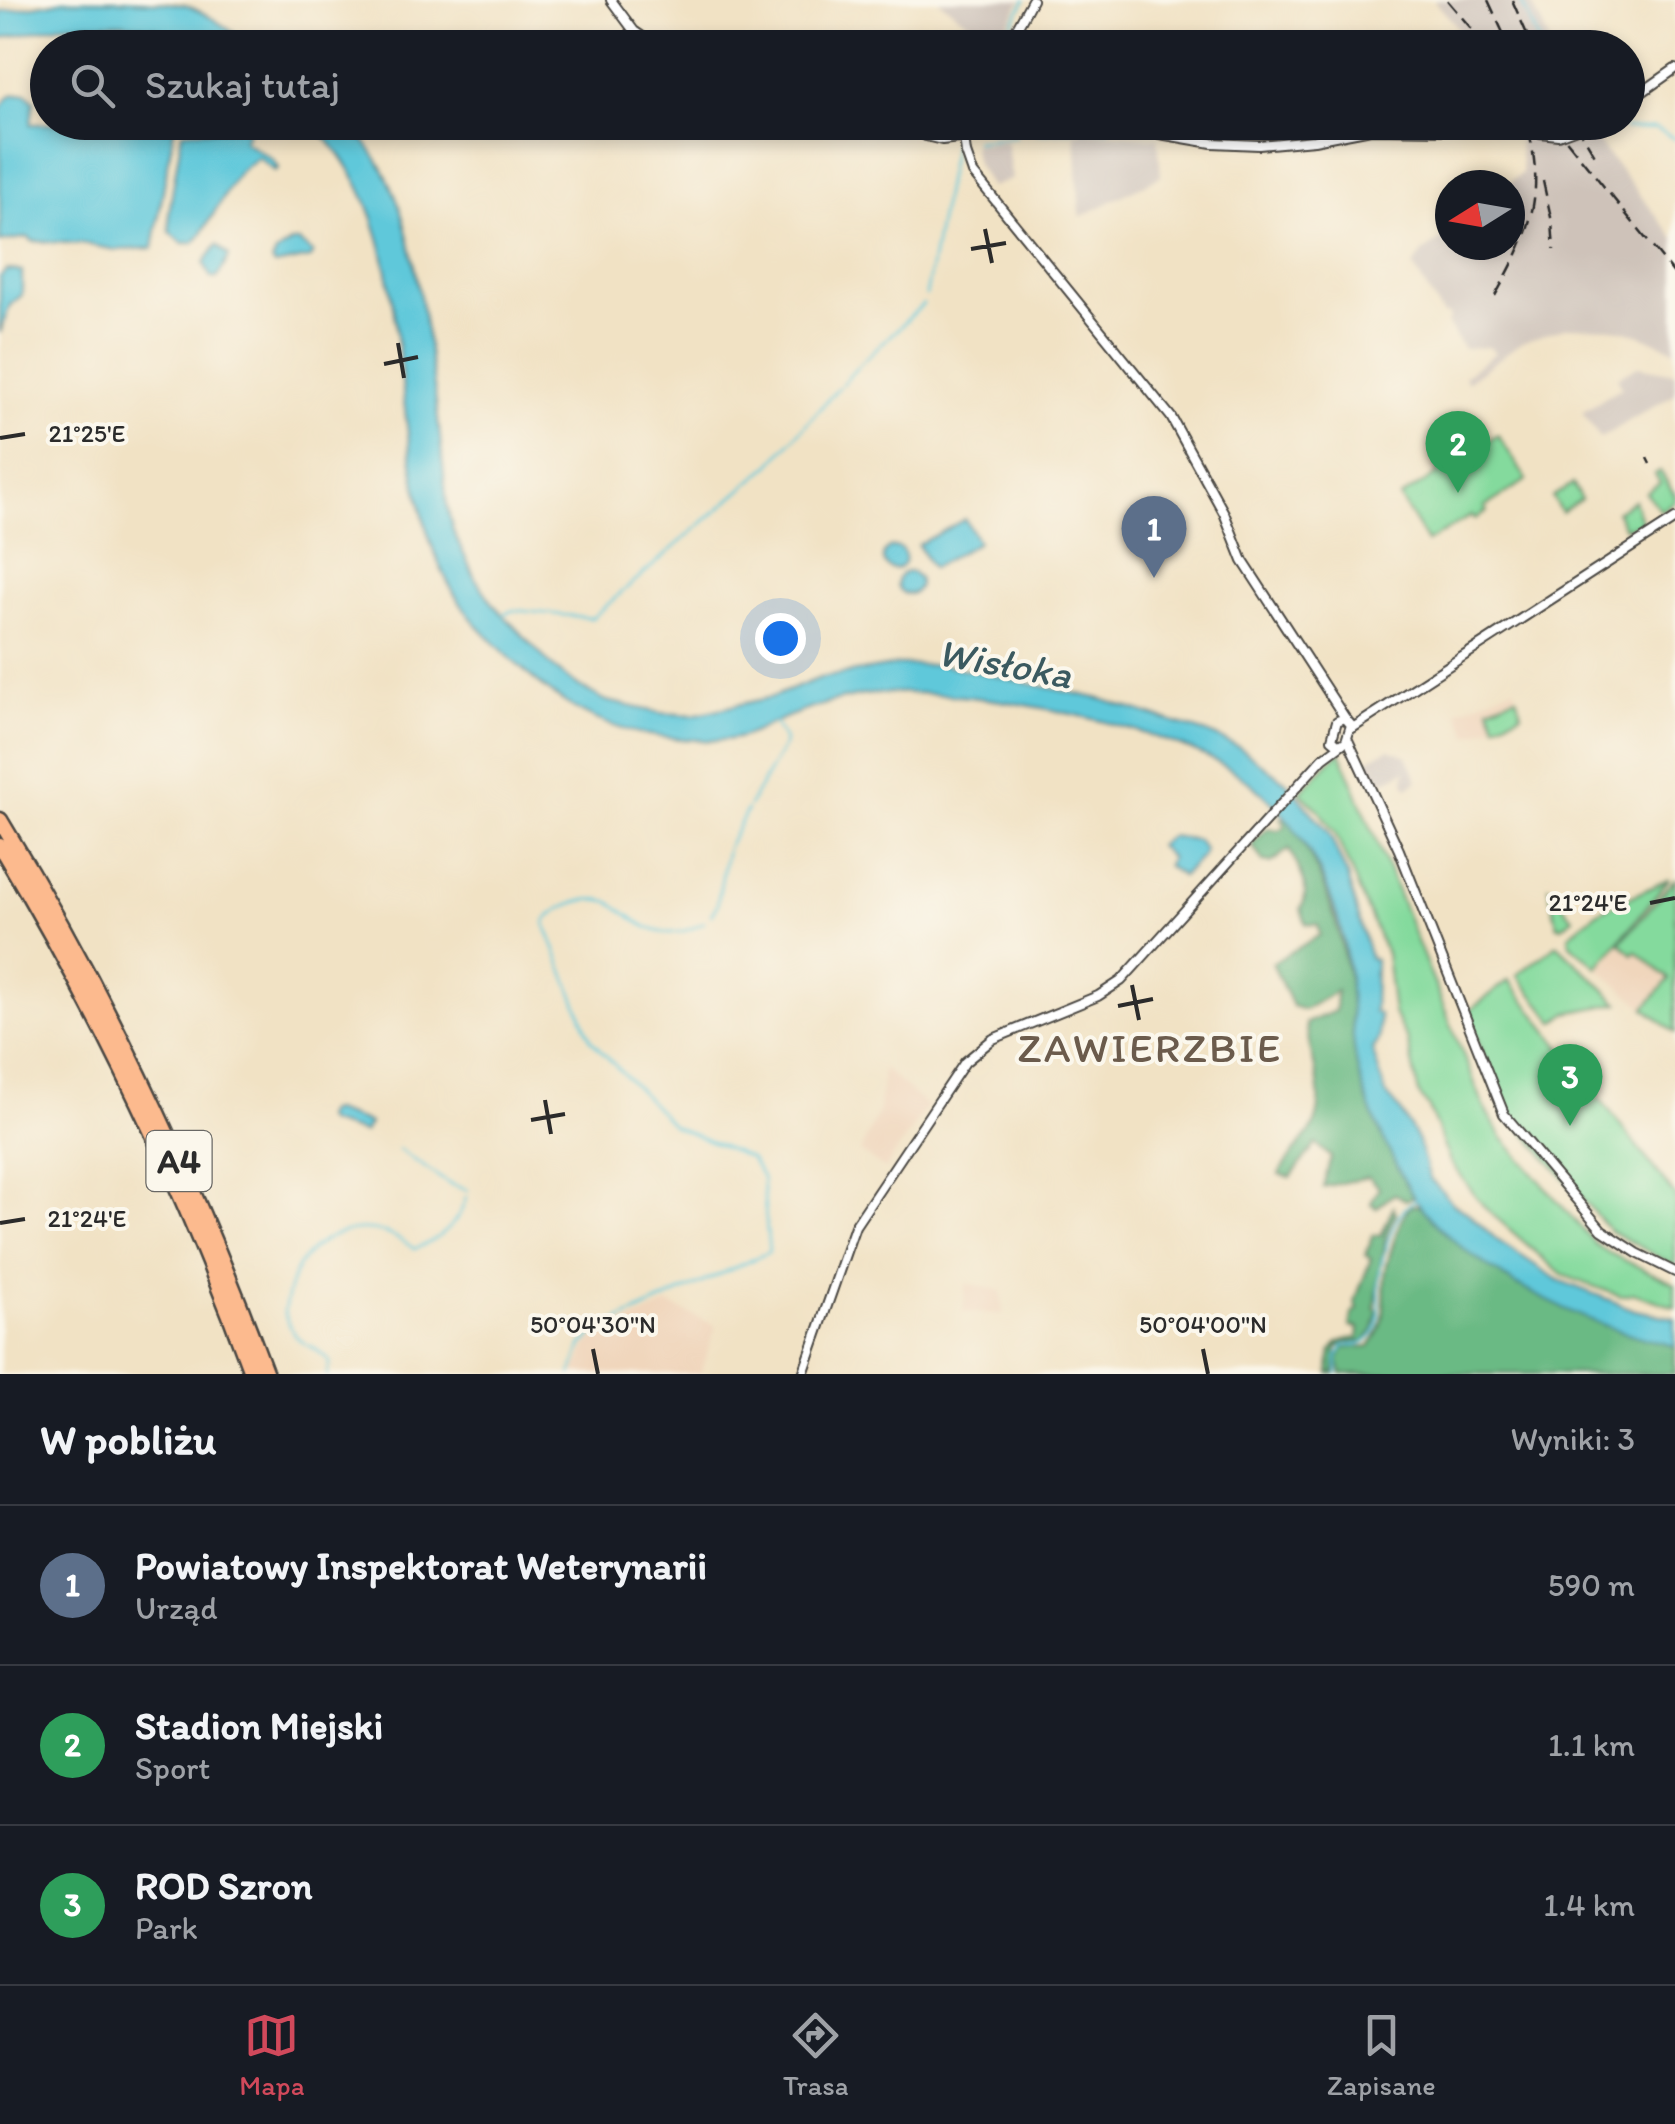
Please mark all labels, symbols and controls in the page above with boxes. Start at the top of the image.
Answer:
search box [30,30,1645,140]
icon: search [65,58,120,113]
text: Szukaj tutaj [145,62,340,108]
north arrow [1435,170,1525,260]
pin: 2 [1426,410,1490,493]
text: 21°25'E [49,418,125,448]
pin: 1 [1122,496,1186,578]
your location [755,613,806,664]
water label: Wisłoka [934,628,1076,698]
text: 21°24'E [1549,887,1627,917]
district label: ZAWIERZBIE [1017,1022,1283,1073]
pin: 3 [1538,1044,1602,1126]
road number: A4 [146,1131,212,1191]
text: 21°24'E [48,1203,126,1233]
text: 50°04'30"N [530,1309,656,1339]
text: 50°04'00"N [1139,1309,1267,1339]
text: W pobliżu [40,1414,216,1465]
text: Wyniki: 3 [1510,1420,1635,1458]
text: Powiatowy Inspektorat Weterynarii [135,1543,707,1589]
text: 1 [65,1566,80,1604]
text: 590 m [1548,1566,1635,1604]
text: Urząd [135,1589,218,1627]
text: Stadion Miejski [135,1703,383,1749]
text: 2 [64,1726,81,1764]
text: 1.1 km [1548,1726,1635,1764]
text: Sport [135,1749,210,1787]
text: ROD Szron [135,1863,312,1909]
text: 3 [64,1886,81,1924]
text: 1.4 km [1544,1886,1635,1924]
text: Park [135,1909,198,1947]
tab: Mapa [239,2008,304,2102]
tab: Trasa [783,2008,849,2102]
tab: Zapisane [1327,2008,1436,2102]

